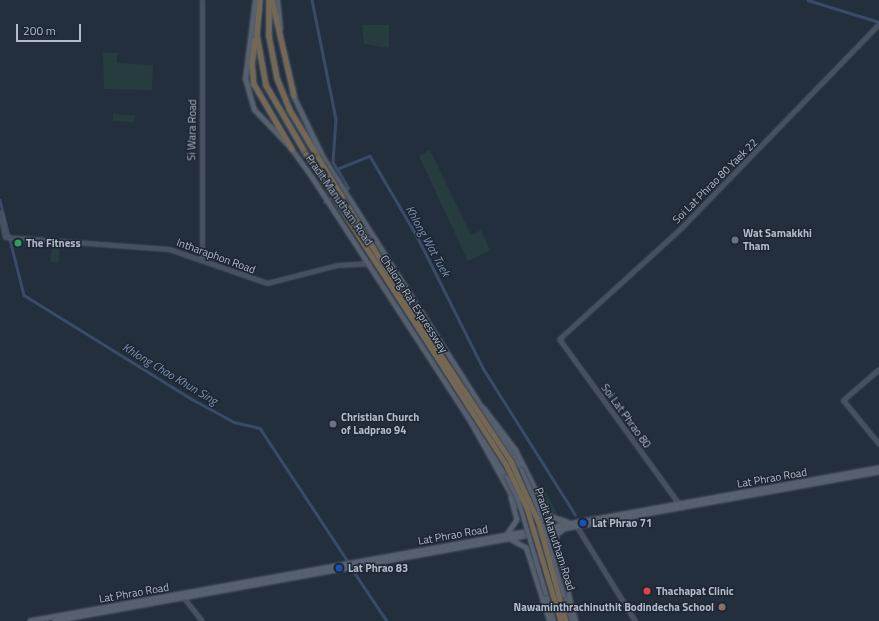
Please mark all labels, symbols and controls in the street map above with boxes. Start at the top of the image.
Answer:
scale bar [18,16,83,42]
text: 200 m [23,21,56,40]
street label: Si Wara Road [185,99,199,161]
street label: Soi Lat Phrao 80 Yaek 22 [670,136,760,226]
street label: Pradit Manutham Road [303,152,375,248]
water label: Khlong Wat Tuek [403,203,453,279]
place label: Wat Samakkhi Tham [743,227,812,253]
marker: Wat Samakkhi Tham [730,235,740,245]
place label: The Fitness [26,236,81,250]
street label: Intharaphon Road [175,236,257,276]
marker: The Fitness [13,238,23,248]
street label: Chalong Rat Expressway [378,253,450,355]
water label: Khlong Chao Khun Sing [120,340,220,408]
street label: Soi Lat Phrao 80 [598,381,654,451]
place label: Christian Church of Ladprao 94 [341,411,419,437]
marker: Christian Church of Ladprao 94 [328,419,338,429]
street label: Lat Phrao Road [736,465,808,491]
street label: Pradit Manutham Road [532,486,578,592]
place label: Lat Phrao 71 [592,516,652,530]
marker: Lat Phrao 71 [577,517,589,529]
street label: Lat Phrao Road [417,522,489,548]
place label: Lat Phrao 83 [348,561,408,575]
marker: Lat Phrao 83 [333,562,345,574]
street label: Lat Phrao Road [98,580,170,606]
place label: Thachapat Clinic [656,584,734,598]
marker: Thachapat Clinic [641,585,653,597]
place label: Nawaminthrachinuthit Bodindecha School [514,600,714,614]
marker: Nawaminthrachinuthit Bodindecha School [717,602,727,612]

